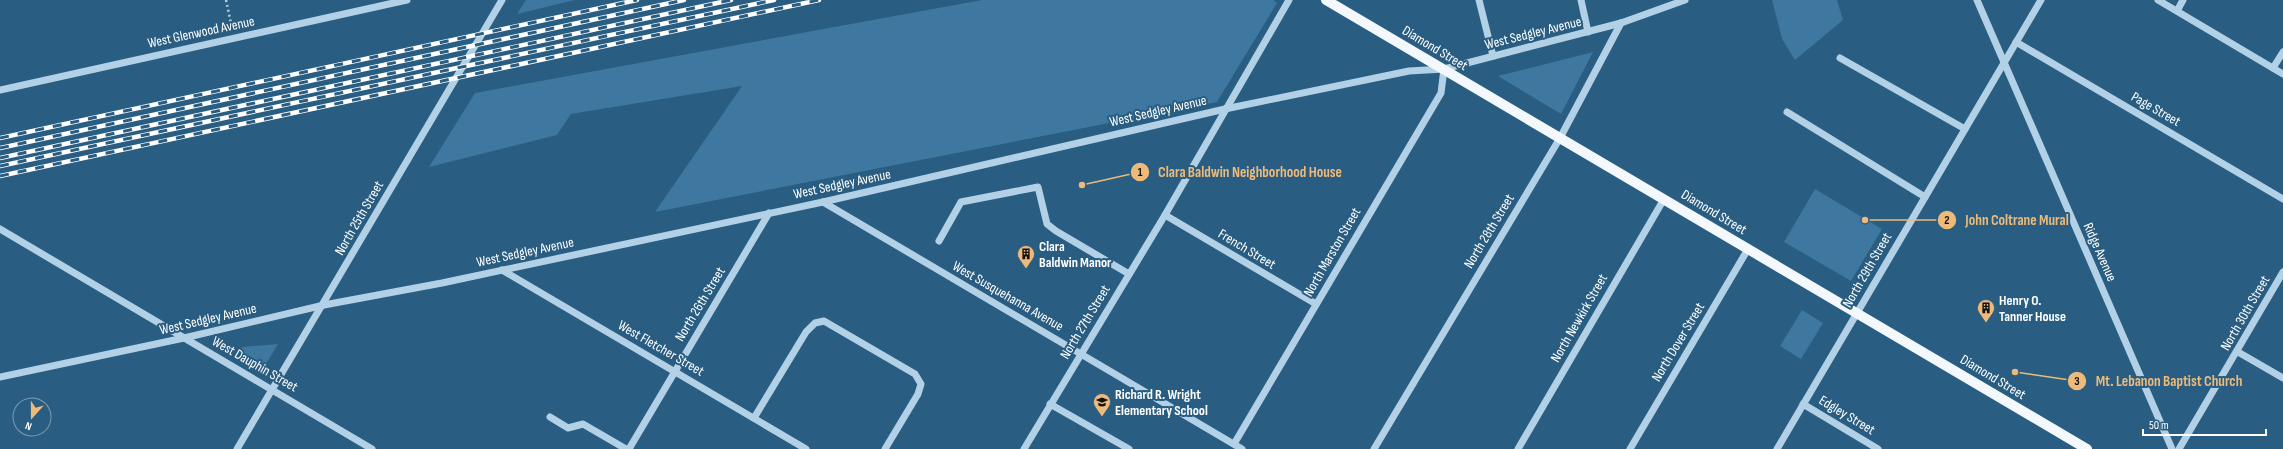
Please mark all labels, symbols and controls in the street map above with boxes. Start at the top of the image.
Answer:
street label: West Glenwood Avenue [146,12,256,52]
street label: West Sedgley Avenue [1483,13,1583,53]
street label: Diamond Street [1399,22,1471,74]
street label: Page Street [2128,88,2184,130]
street label: West Sedgley Avenue [1108,92,1208,130]
callout: Clara Baldwin Neighborhood House [1130,159,1350,186]
text: Clara Baldwin Neighborhood House [1158,163,1342,182]
street label: West Sedgley Avenue [792,165,892,203]
text: 1 [1138,165,1143,180]
street label: North 25th Street [331,178,387,258]
street label: Diamond Street [1678,186,1750,238]
street label: North 28th Street [1460,191,1518,271]
street label: North Marston Street [1300,204,1364,300]
callout: John Coltrane Mural [1937,206,2077,233]
text: John Coltrane Mural [1964,211,2069,230]
text: 2 [1944,213,1950,228]
street label: Ridge Avenue [2080,220,2120,284]
street label: French Street [1215,225,1279,273]
street label: North 29th Street [1839,229,1895,311]
street label: West Sedgley Avenue [475,233,575,271]
place label: Clara Baldwin Manor [1039,238,1112,271]
building icon: Clara Baldwin Manor [1016,244,1036,269]
street label: West Susquehanna Avenue [949,257,1067,335]
street label: North 26th Street [671,264,729,344]
street label: North Newkirk Street [1547,271,1611,365]
street label: North 30th Street [2217,272,2273,354]
street label: North 27th Street [1056,282,1114,362]
place label: Henry O. Tanner House [1999,292,2066,325]
building icon: Henry O. Tanner House [1976,298,1996,323]
street label: West Sedgley Avenue [158,300,258,338]
street label: North Dover Street [1648,300,1708,384]
street label: West Fletcher Street [615,316,707,380]
street label: West Dauphin Street [209,333,301,395]
street label: Diamond Street [1957,351,2029,403]
callout: Mt. Lebanon Baptist Church [2067,367,2250,394]
text: Mt. Lebanon Baptist Church [2096,372,2242,391]
text: 3 [2074,374,2080,389]
place label: Richard R. Wright Elementary School [1115,386,1208,419]
school or university icon: Richard R. Wright Elementary School [1092,392,1112,417]
street label: Edgley Street [1816,392,1878,438]
north arrow [12,397,52,437]
scale bar [2143,411,2266,437]
text: 50 m [2149,418,2169,433]
text: N [23,419,34,433]

